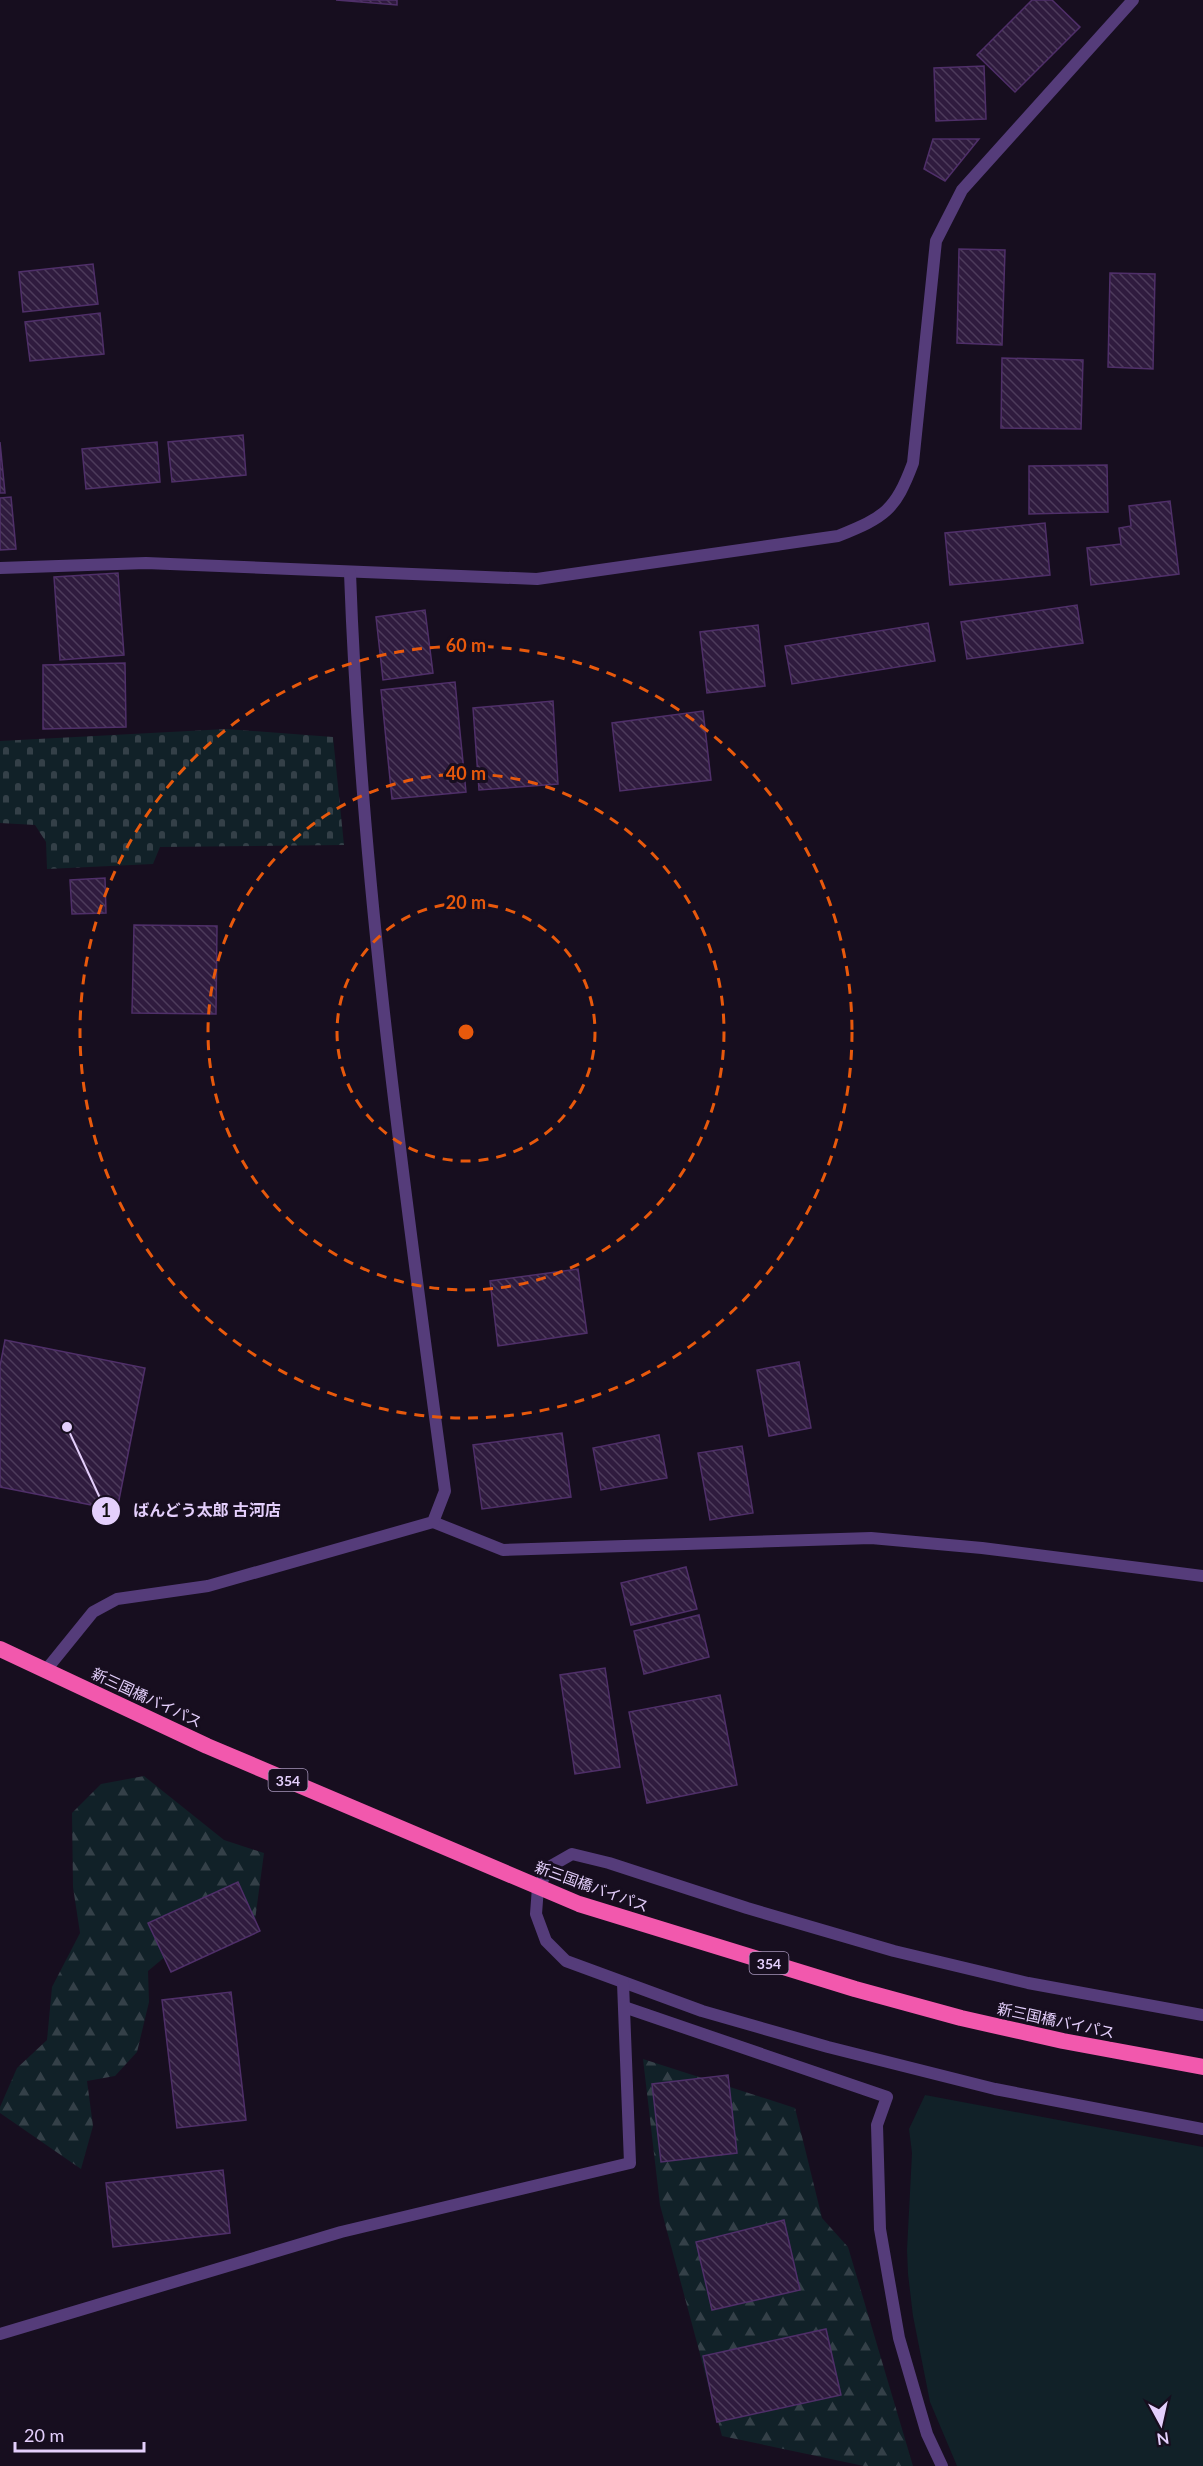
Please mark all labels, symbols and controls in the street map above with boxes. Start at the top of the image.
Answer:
text: 60 m [446,634,486,656]
text: 40 m [446,762,486,784]
text: 20 m [446,891,486,913]
centre of rings [456,1022,476,1042]
callout: ばんどう太郎 古河店 [91,1494,293,1528]
text: 1 [101,1499,111,1521]
text: ばんどう太郎 古河店 [133,1500,281,1519]
street label: 新三国橋バイパス [89,1664,205,1730]
road number: 354 [268,1769,308,1791]
street label: 新三国橋バイパス [533,1857,651,1915]
road number: 354 [750,1952,788,1974]
street label: 新三国橋バイパス [996,1999,1116,2041]
north arrow [1131,2394,1191,2454]
scale bar [15,2415,144,2453]
text: 20 m [24,2424,64,2446]
text: N [1156,2429,1171,2450]

